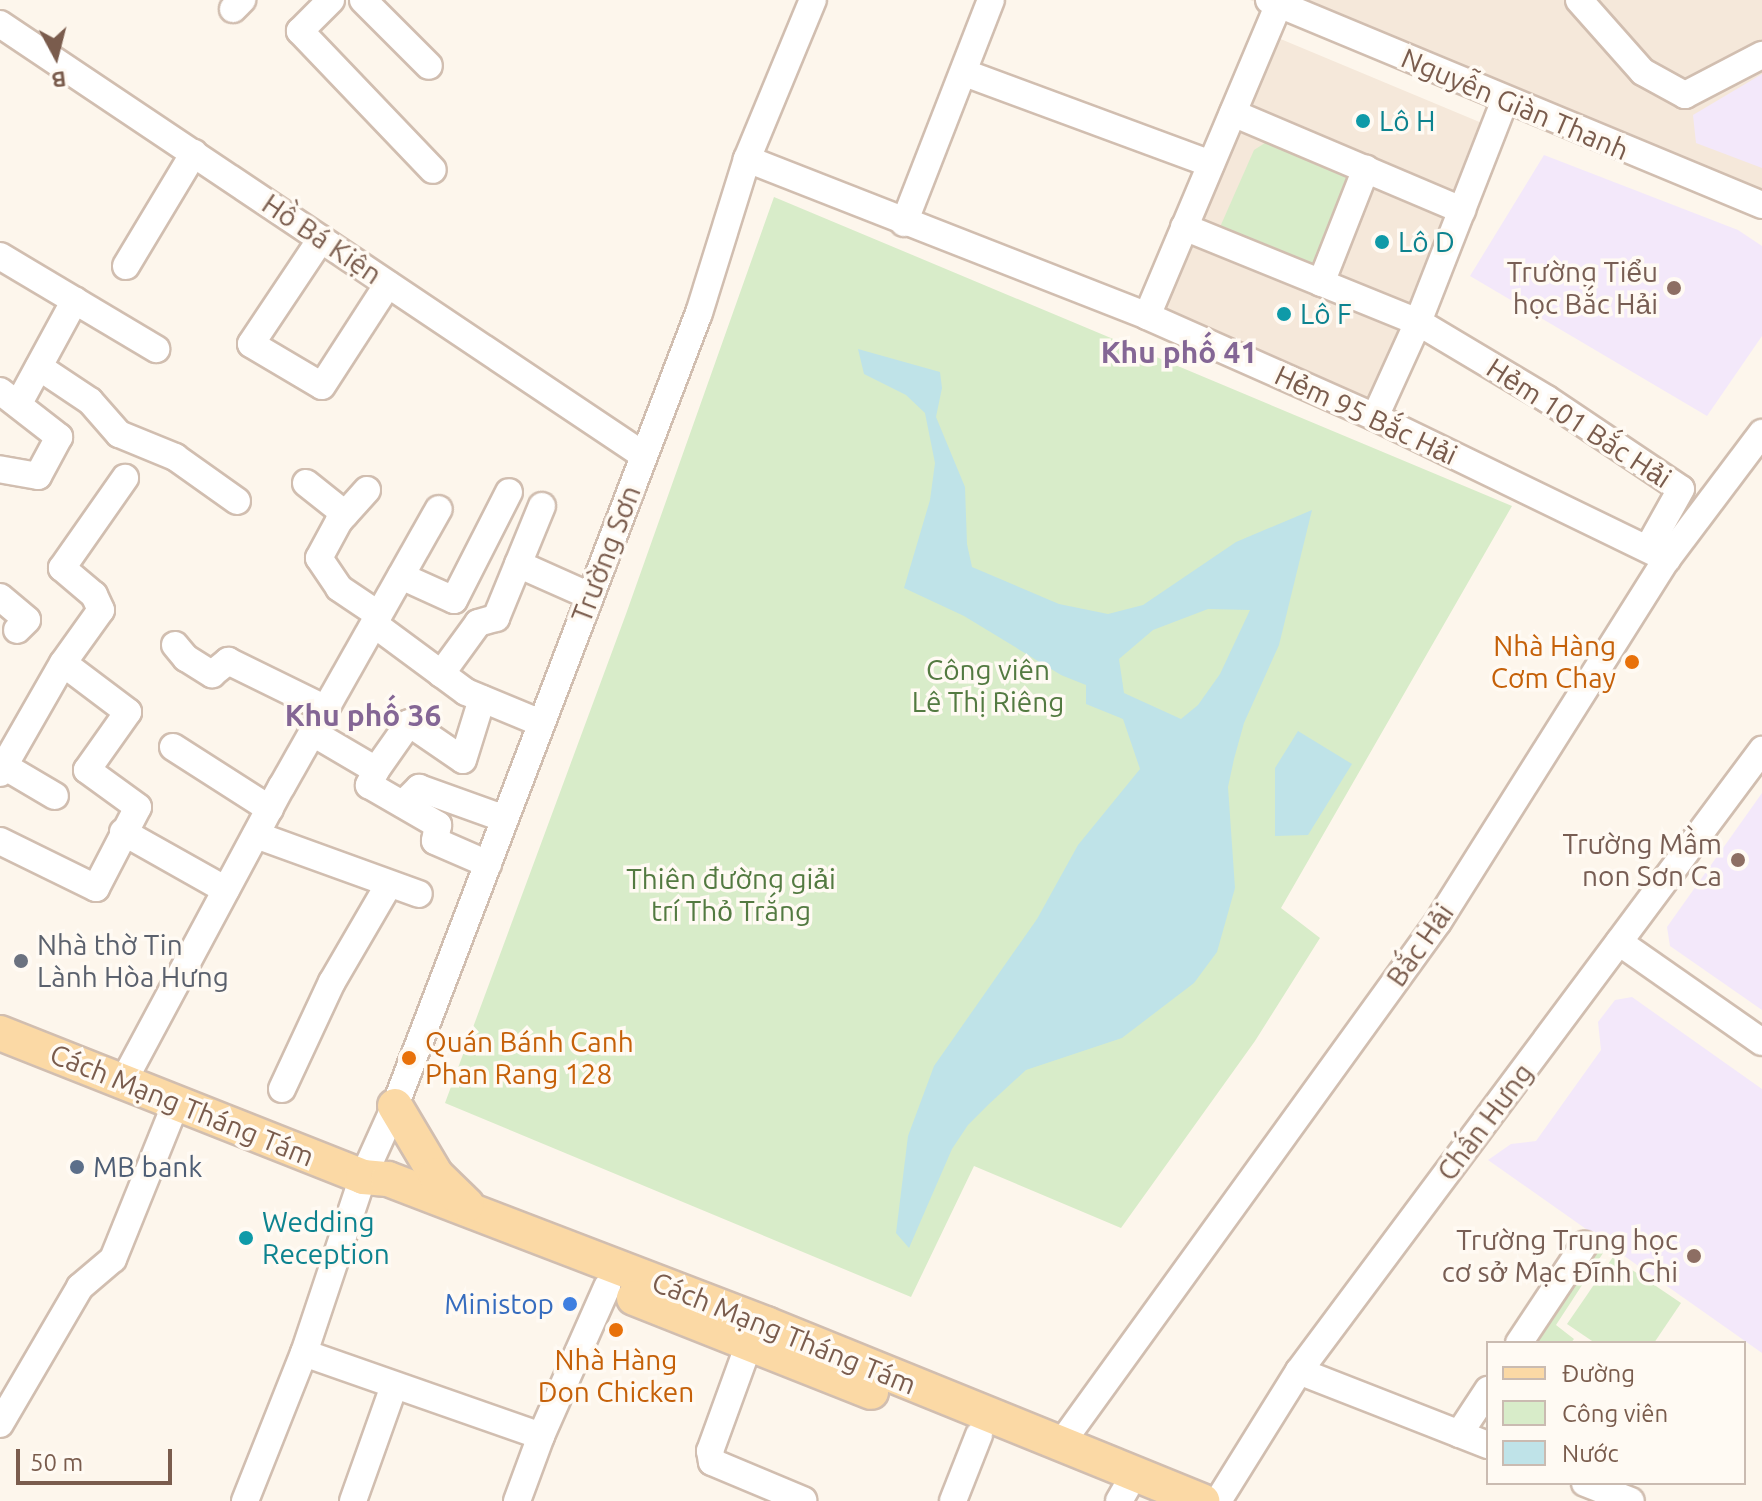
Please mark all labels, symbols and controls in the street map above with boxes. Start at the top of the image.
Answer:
north arrow [16,16,96,96]
street label: Nguyễn Giàn Thanh [1396,41,1634,167]
text: B [50,67,68,94]
place label: Lô H [1379,104,1436,138]
marker: Lô H [1354,112,1372,130]
street label: Hồ Bá Kiện [256,187,388,291]
place label: Lô D [1398,225,1455,259]
marker: Lô D [1373,233,1391,251]
place label: Trường Tiểu học Bắc Hải [1508,255,1658,321]
marker: Trường Tiểu học Bắc Hải [1665,279,1683,297]
place label: Lô F [1300,297,1352,331]
marker: Lô F [1275,305,1293,323]
district label: Khu phố 41 [1101,334,1257,370]
street label: Hẻm 101 Bắc Hải [1481,352,1677,494]
street label: Hẻm 95 Bắc Hải [1271,359,1461,471]
street label: Trường Sơn [565,481,647,627]
place label: Nhà Hàng Cơm Chay [1491,629,1616,695]
park label: Công viên Lê Thị Riêng [912,653,1064,719]
marker: Nhà Hàng Cơm Chay [1623,653,1641,671]
district label: Khu phố 36 [285,697,441,733]
place label: Trường Mầm non Sơn Ca [1562,827,1722,893]
marker: Trường Mầm non Sơn Ca [1729,851,1747,869]
park label: Thiên đường giải trí Thỏ Trắng [627,862,835,928]
street label: Bắc Hải [1380,898,1460,992]
place label: Nhà thờ Tin Lành Hòa Hưng [37,928,229,994]
marker: Nhà thờ Tin Lành Hòa Hưng [12,952,30,970]
place label: Quán Bánh Canh Phan Rang 128 [425,1025,634,1091]
street label: Cách Mạng Tháng Tám [45,1037,319,1173]
marker: Quán Bánh Canh Phan Rang 128 [400,1049,418,1067]
street label: Chấn Hưng [1430,1057,1540,1187]
place label: MB bank [93,1150,202,1184]
marker: MB bank [68,1158,86,1176]
place label: Wedding Reception [262,1205,390,1271]
place label: Trường Trung học cơ sở Mạc Đĩnh Chi [1443,1223,1678,1289]
marker: Wedding Reception [237,1229,255,1247]
marker: Trường Trung học cơ sở Mạc Đĩnh Chi [1685,1247,1703,1265]
street label: Cách Mạng Tháng Tám [647,1265,921,1401]
place label: Ministop [444,1287,554,1321]
marker: Ministop [561,1295,579,1313]
marker: Nhà Hàng Don Chicken [607,1321,625,1339]
legend [1486,1341,1746,1485]
place label: Nhà Hàng Don Chicken [538,1343,694,1409]
text: Đường [1562,1360,1635,1387]
text: Công viên [1562,1400,1668,1427]
scale bar [20,1433,176,1483]
text: Nước [1562,1440,1619,1467]
text: 50 m [30,1449,83,1476]

